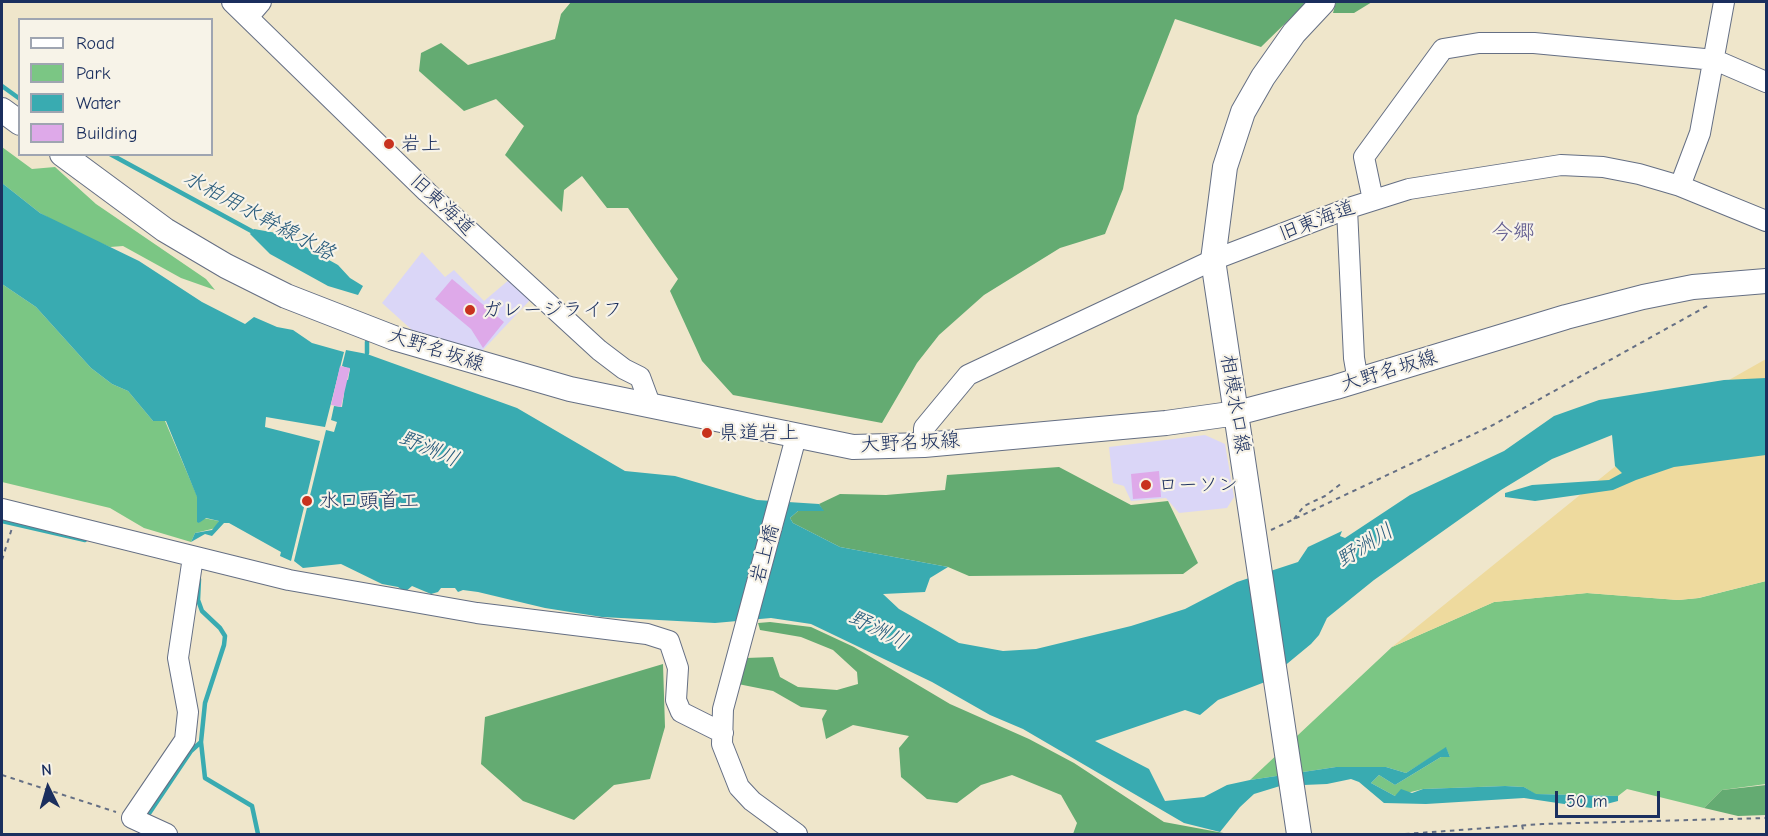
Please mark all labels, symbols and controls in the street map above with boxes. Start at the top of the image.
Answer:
legend [18,18,213,156]
text: Road [76,33,115,54]
text: Park [76,63,110,84]
text: Water [76,93,120,114]
text: Building [76,123,138,144]
place label: 岩上 [401,132,441,156]
marker: 岩上 [382,137,396,151]
water label: 水柏用水幹線水路 [179,165,339,267]
street label: 旧東海道 [405,169,479,241]
street label: 旧東海道 [1275,195,1359,247]
district label: 今郷 [1491,220,1535,246]
place label: ガレージライフ [482,298,623,322]
marker: ガレージライフ [463,303,477,317]
street label: 大野名坂線 [385,323,487,377]
street label: 大野名坂線 [1338,345,1440,397]
street label: 相模水口線 [1215,353,1255,455]
place label: 県道岩上 [719,421,799,445]
water label: 野洲川 [395,425,463,473]
marker: 県道岩上 [700,426,714,440]
street label: 大野名坂線 [859,428,961,458]
place label: ローソン [1158,473,1238,497]
marker: ローソン [1139,478,1153,492]
place label: 水口頭首工 [319,489,419,513]
marker: 水口頭首工 [300,494,314,508]
water label: 野洲川 [1332,519,1398,573]
street label: 岩上橋 [746,522,784,586]
water label: 野洲川 [844,604,912,656]
north arrow [18,758,78,818]
text: N [40,761,52,779]
scale bar [1558,779,1663,817]
text: 50 m [1566,791,1608,812]

